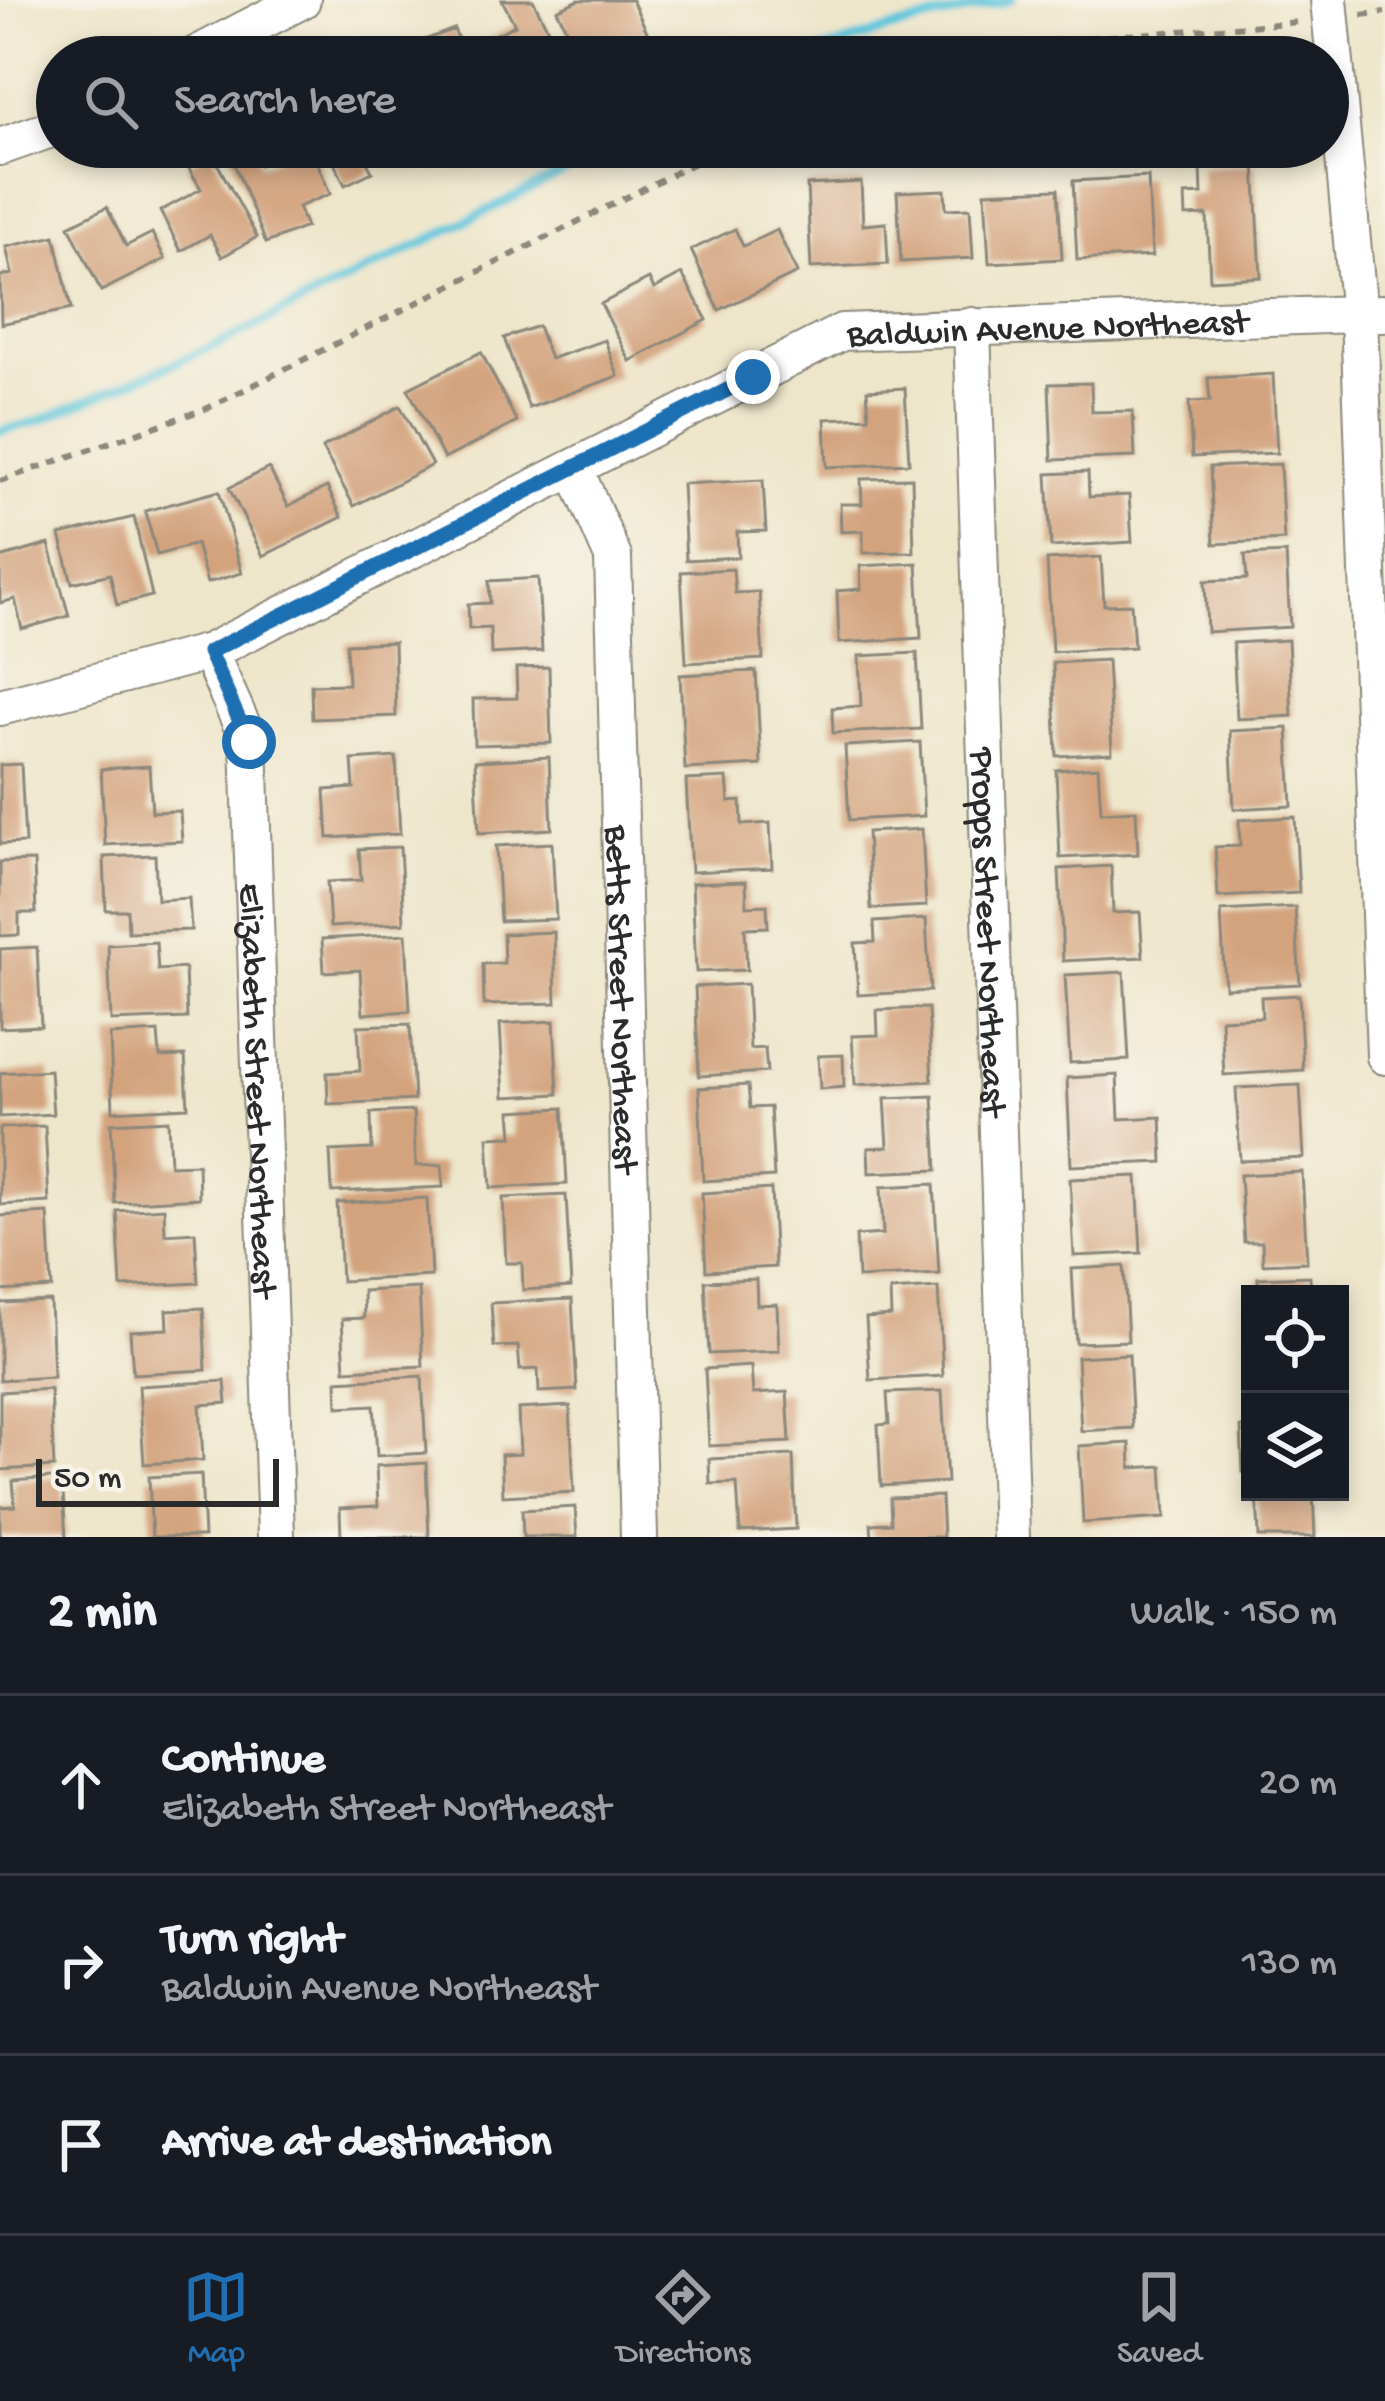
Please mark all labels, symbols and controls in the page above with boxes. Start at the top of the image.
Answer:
search box [36,36,1349,168]
icon: search [78,69,144,135]
text: Search here [174,76,396,129]
street label: Baldwin Avenue Northeast [845,303,1252,360]
route end [726,350,780,404]
route start [222,715,276,769]
street label: Propps Street Northeast [958,746,1013,1120]
street label: Betts Street Northeast [592,823,644,1177]
street label: Elizabeth Street Northeast [226,883,283,1302]
map controls [1241,1285,1349,1501]
button: locate [1241,1285,1349,1393]
button: layers [1241,1393,1349,1501]
scale bar [36,1453,279,1506]
text: 50 m [54,1461,121,1499]
text: 2 min [48,1585,157,1645]
text: Walk · 150 m [1130,1592,1337,1638]
text: Continue [162,1735,325,1788]
icon: ahead [48,1752,114,1818]
text: 20 m [1259,1762,1337,1808]
text: Elizabeth Street Northeast [162,1788,611,1834]
text: Turn right [162,1915,342,1968]
icon: right [48,1932,114,1998]
text: 130 m [1242,1942,1337,1988]
text: Baldwin Avenue Northeast [162,1968,596,2014]
icon: arrive [48,2112,114,2178]
text: Arrive at destination [162,2118,551,2171]
tab: Map [183,2264,249,2374]
tab: Directions [616,2264,750,2374]
tab: Saved [1117,2264,1202,2374]

